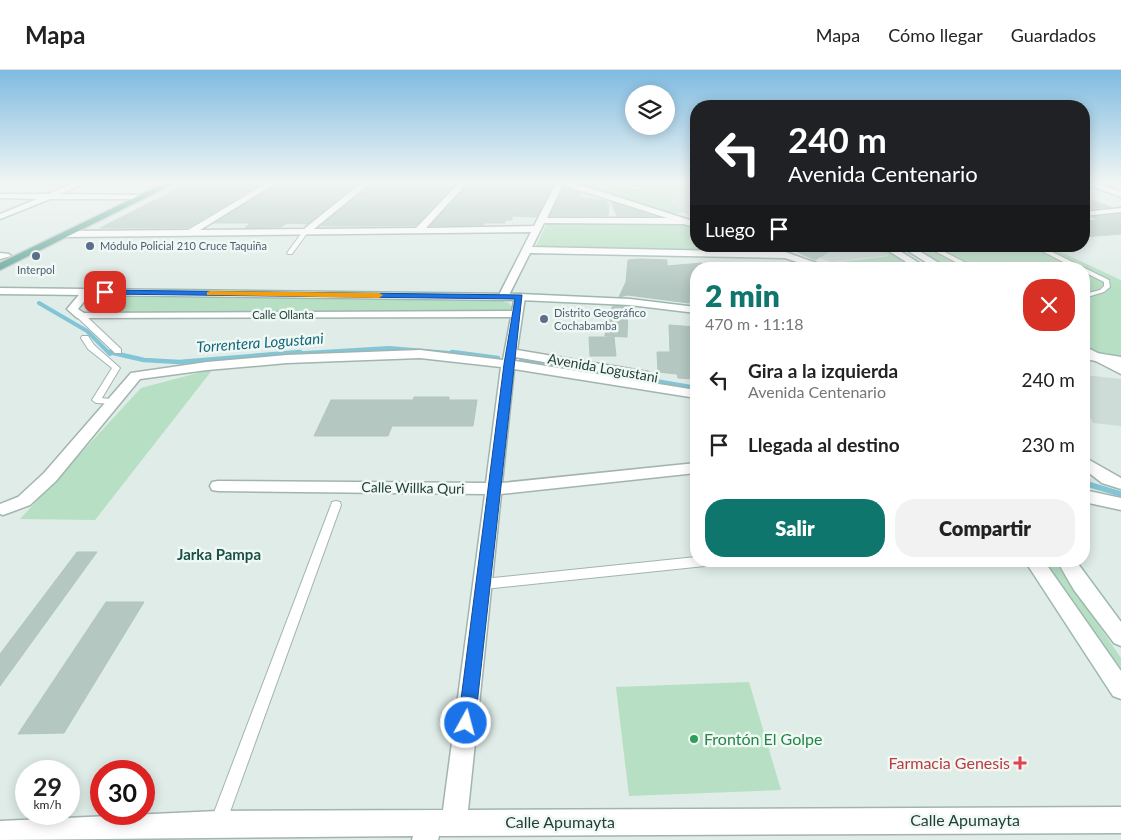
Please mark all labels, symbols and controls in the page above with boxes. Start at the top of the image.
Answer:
text: Mapa [25,20,85,49]
text: Mapa [816,24,860,46]
text: Cómo llegar [888,24,983,46]
text: Guardados [1011,24,1096,46]
map controls [625,85,675,135]
button: layers [625,85,675,135]
text: 240 m [788,118,887,160]
icon: left [705,120,770,185]
text: Avenida Centenario [788,160,978,187]
icon: arrive [765,215,793,243]
text: Luego [705,218,755,241]
place label: Módulo Policial 210 Cruce Taquiña [100,239,267,252]
marker: Módulo Policial 210 Cruce Taquiña [84,240,96,252]
marker: Interpol [30,250,42,262]
place label: Interpol [17,263,55,276]
pin [84,271,126,313]
text: 2 min [705,277,780,313]
icon: arrive [91,278,119,306]
button: close [1023,279,1075,331]
place label: Distrito Geográfico Cochabamba [554,306,646,332]
street label: Calle Ollanta [252,308,314,321]
marker: Distrito Geográfico Cochabamba [538,313,550,325]
text: 470 m · 11:18 [705,314,804,333]
water label: Torrentera Logustani [196,329,325,355]
street label: Avenida Logustani [547,349,660,386]
text: Gira a la izquierda [748,359,898,382]
icon: left [705,366,733,394]
text: 240 m [1021,368,1075,391]
text: Avenida Centenario [748,382,886,401]
icon: arrive [705,431,733,459]
text: Llegada al destino [748,433,900,456]
text: 230 m [1021,433,1075,456]
street label: Calle Willka Quri [361,478,465,497]
button: Salir [705,499,885,557]
button: Compartir [895,499,1075,557]
district label: Jarka Pampa [177,545,261,563]
position arrow [439,696,491,748]
place label: Frontón El Golpe [704,729,822,748]
marker: Frontón El Golpe [688,733,700,745]
place label: Farmacia Genesis [889,753,1010,772]
marker: Farmacia Genesis [1014,757,1026,769]
speed limit sign: 30 [90,760,155,825]
text: 29 [33,771,62,801]
text: km/h [33,797,62,812]
street label: Calle Apumayta [910,810,1020,829]
street label: Calle Apumayta [505,812,615,831]

